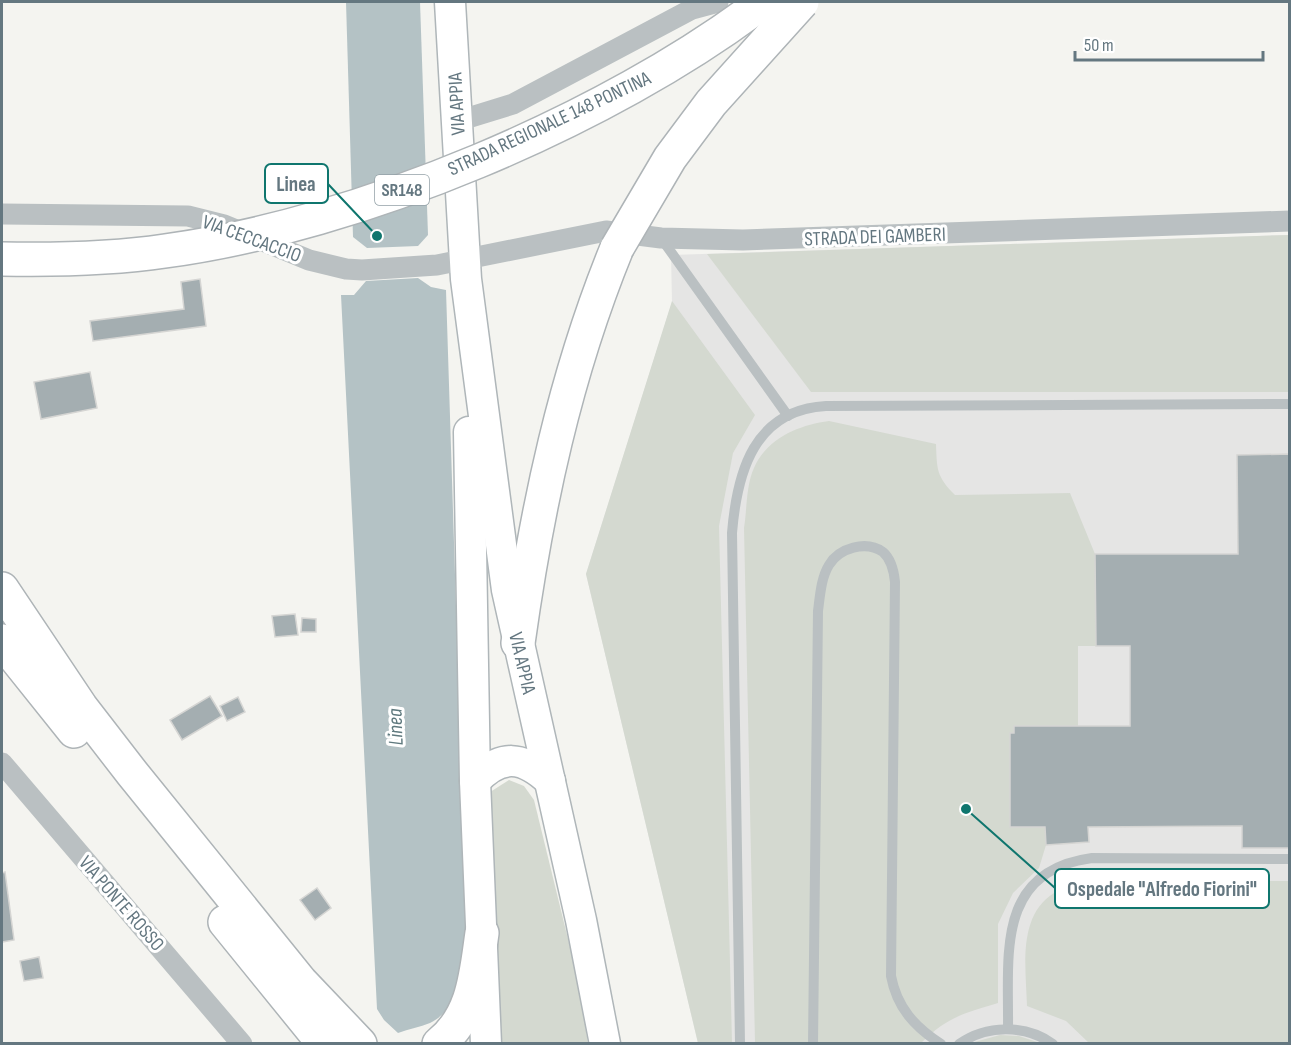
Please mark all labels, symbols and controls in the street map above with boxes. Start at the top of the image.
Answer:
scale bar [1075,24,1262,62]
text: 50 m [1084,35,1114,56]
street label: STRADA REGIONALE 148 PONTINA [444,66,655,181]
street label: VIA APPIA [443,72,471,136]
callout: Linea [265,164,328,203]
text: Linea [276,172,316,197]
road number: SR148 [375,175,429,205]
street label: VIA CECCACCIO [199,210,304,268]
street label: STRADA DEI GAMBERI [804,223,946,251]
street label: VIA APPIA [503,630,541,697]
water label: Linea [382,708,409,746]
street label: VIA PONTE ROSSO [73,851,169,956]
callout: Ospedale "Alfredo Fiorini" [1055,869,1269,908]
text: Ospedale "Alfredo Fiorini" [1067,877,1257,902]

